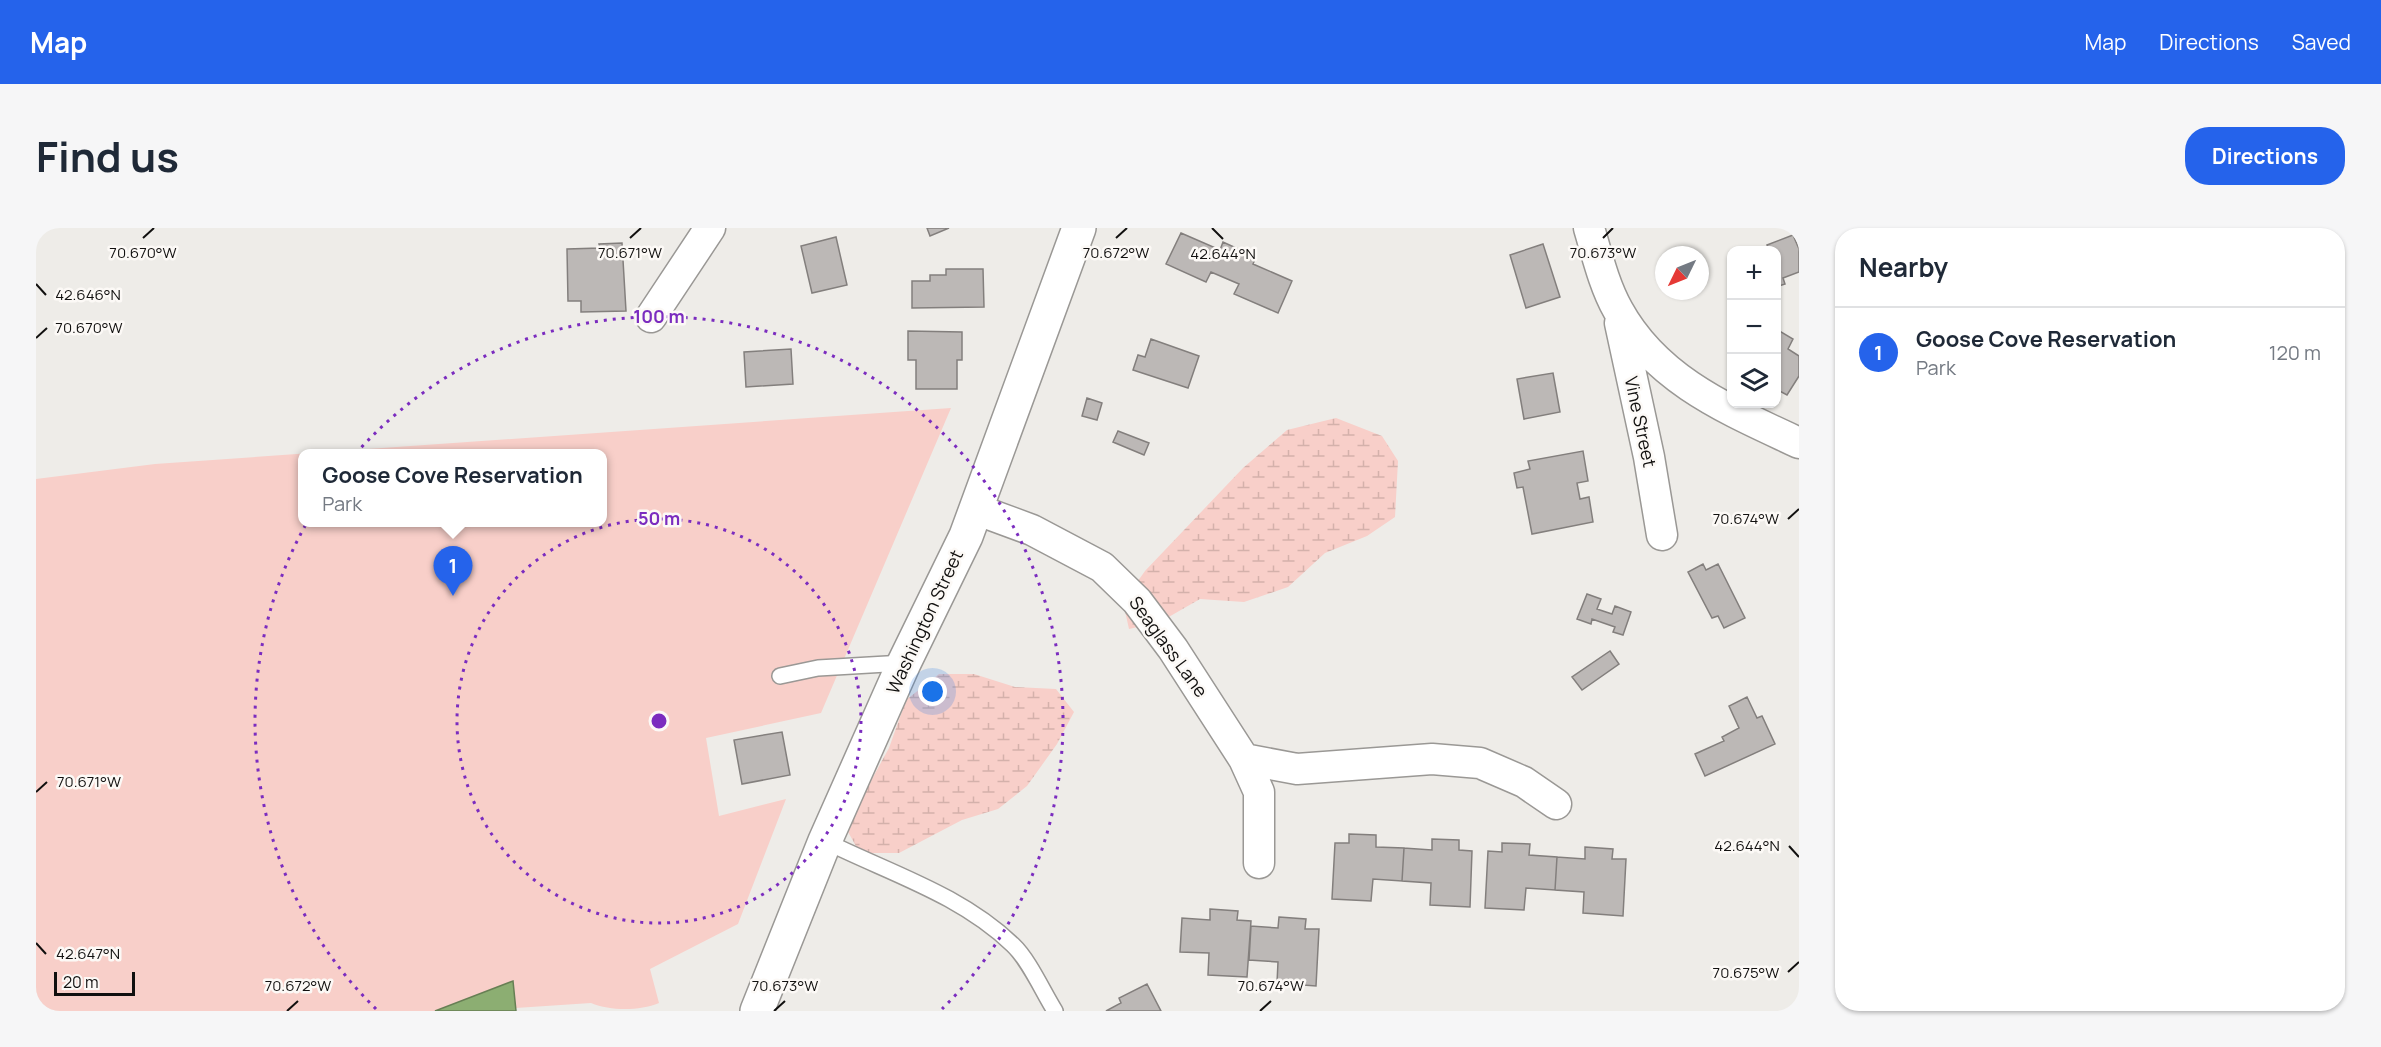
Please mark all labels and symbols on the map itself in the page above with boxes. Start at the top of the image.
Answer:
text: 70.670°W [109,242,177,263]
text: 70.671°W [598,242,662,263]
text: 70.672°W [1083,242,1149,263]
text: 70.673°W [1570,242,1636,263]
text: 42.644°N [1190,243,1256,264]
north arrow [1655,246,1709,300]
text: 42.646°N [55,284,121,305]
text: 100 m [633,304,685,328]
text: 70.670°W [55,317,123,338]
street label: Vine Street [1620,374,1662,469]
text: 50 m [638,506,680,530]
text: 70.674°W [1713,508,1779,529]
pin: 1 [434,546,472,596]
street label: Washington Street [880,546,968,698]
street label: Seaglass Lane [1124,591,1214,702]
your location [918,677,947,706]
centre of rings [649,711,669,731]
text: 70.671°W [57,771,121,792]
text: 42.644°N [1714,835,1780,856]
text: 42.647°N [56,943,120,964]
text: 70.675°W [1713,962,1779,983]
scale bar [54,969,135,996]
text: 70.672°W [265,975,331,996]
text: 70.673°W [752,975,818,996]
text: 70.674°W [1238,975,1304,996]

